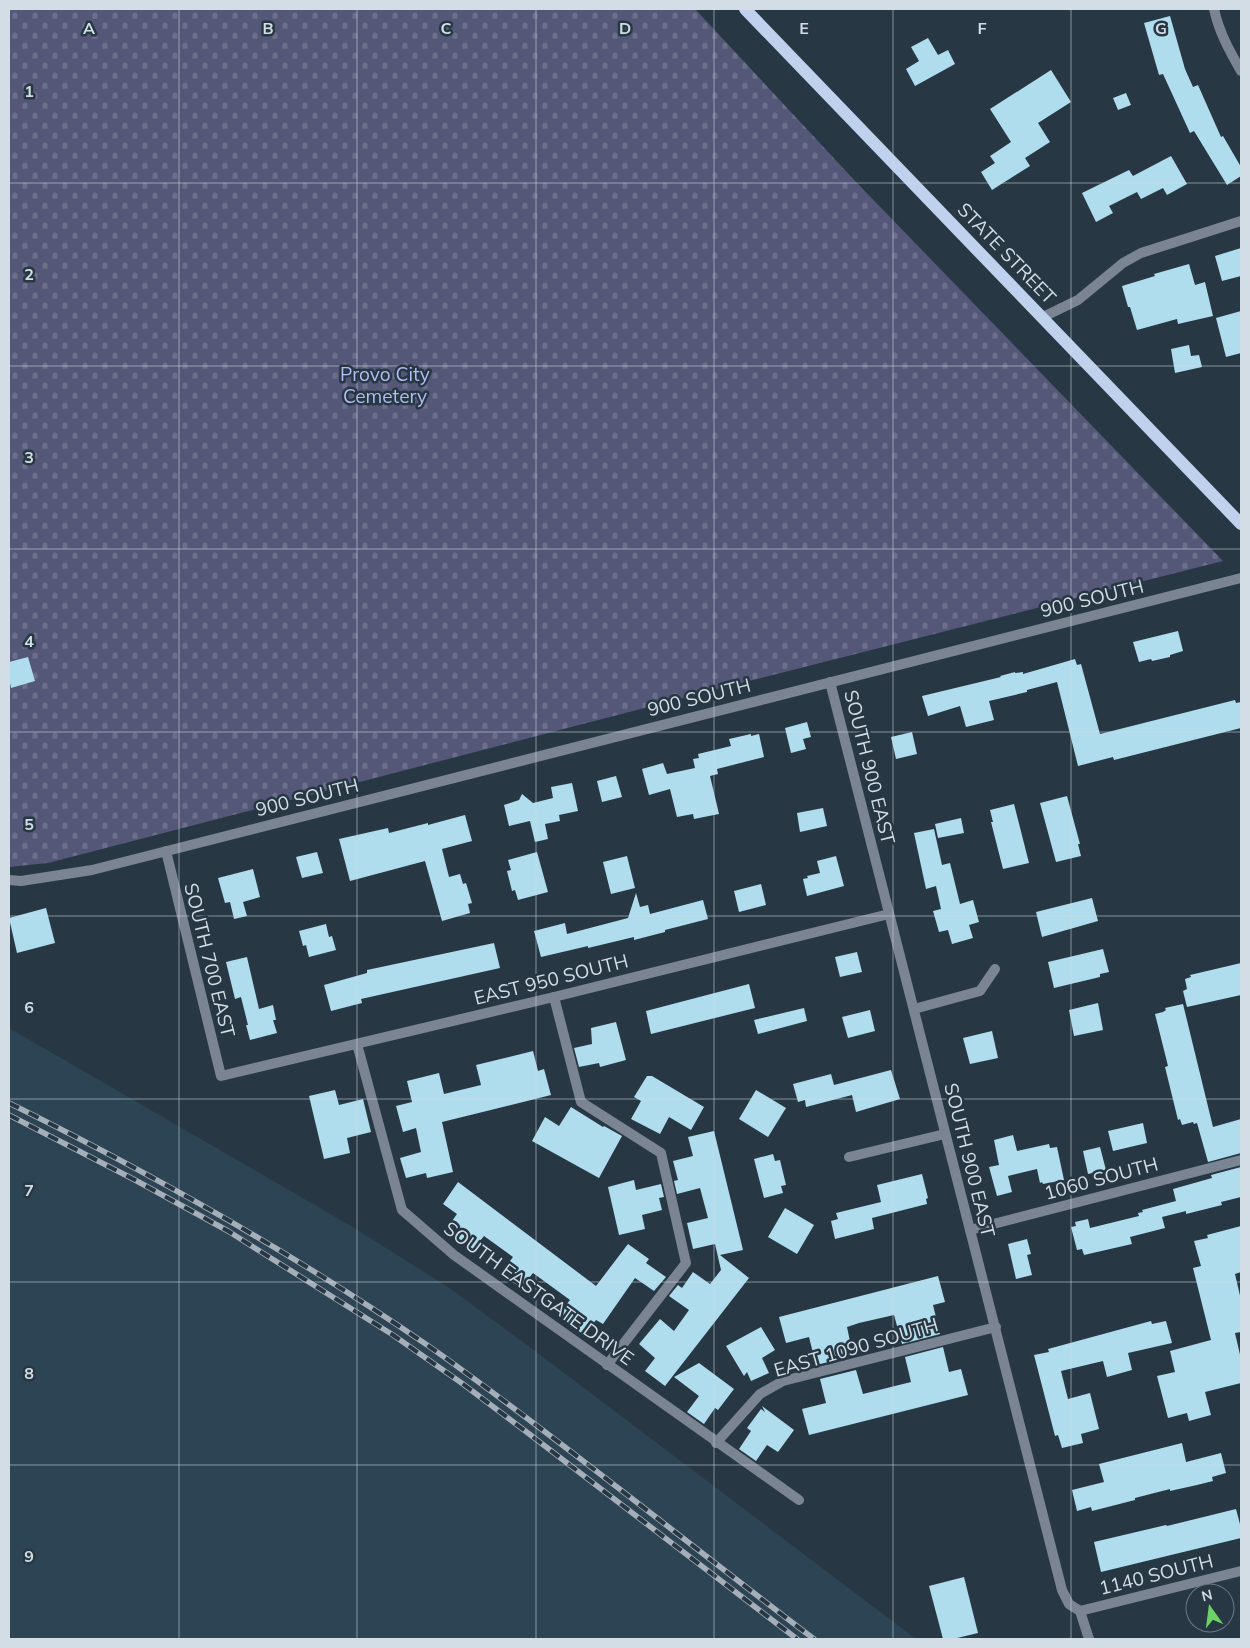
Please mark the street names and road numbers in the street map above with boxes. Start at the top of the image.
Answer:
street label: STATE STREET [953,197,1062,309]
street label: 900 SOUTH [1038,574,1146,622]
street label: 900 SOUTH [645,673,753,721]
street label: SOUTH 900 EAST [839,687,901,847]
street label: 900 SOUTH [253,773,361,821]
street label: SOUTH 700 EAST [179,880,241,1040]
street label: EAST 950 SOUTH [471,948,631,1010]
street label: SOUTH 900 EAST [939,1080,1001,1240]
street label: 1060 SOUTH [1041,1151,1161,1205]
street label: SOUTH EASTGATE DRIVE [439,1216,639,1370]
street label: EAST 1090 SOUTH [771,1312,941,1382]
street label: 1140 SOUTH [1096,1548,1216,1600]

